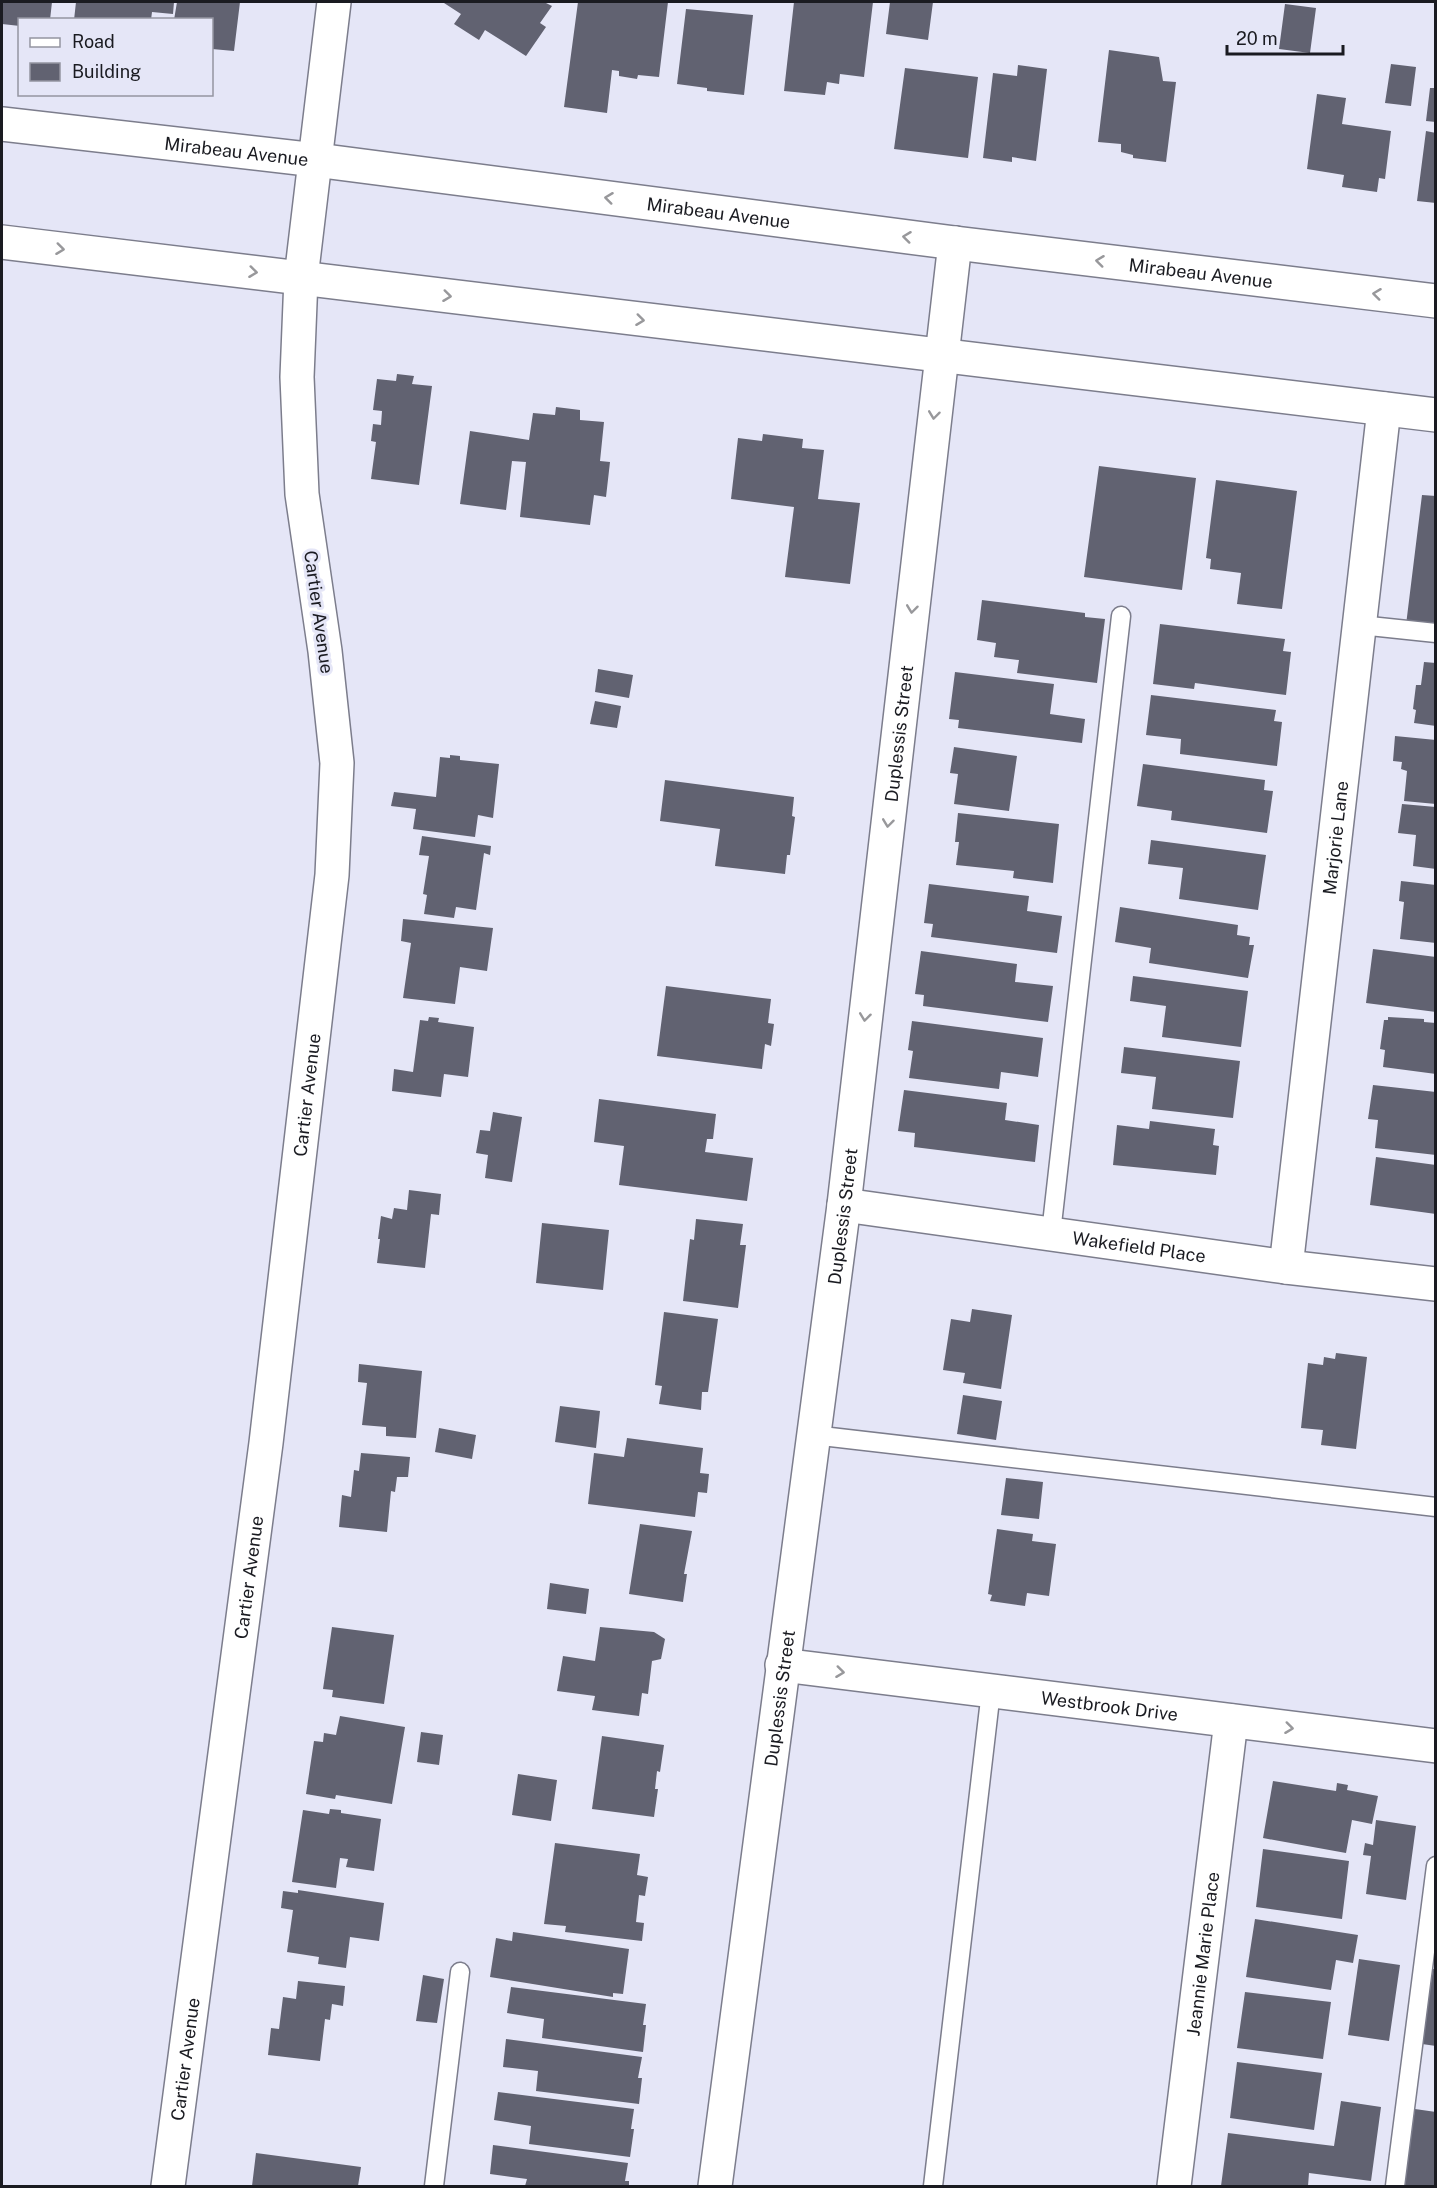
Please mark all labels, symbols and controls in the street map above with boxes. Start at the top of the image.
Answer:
legend [18,18,213,96]
scale bar [1227,18,1342,56]
text: 20 m [1236,28,1278,49]
text: Road [72,31,115,52]
text: Building [72,61,141,82]
street label: Mirabeau Avenue [163,132,310,170]
one-way arrow [605,193,614,205]
street label: Mirabeau Avenue [645,193,792,232]
one-way arrow [902,231,911,244]
one-way arrow [55,242,64,254]
street label: Mirabeau Avenue [1128,254,1274,292]
one-way arrow [1096,255,1105,268]
one-way arrow [249,266,258,278]
one-way arrow [442,289,451,302]
one-way arrow [1373,289,1382,301]
one-way arrow [636,313,645,325]
one-way arrow [929,410,941,419]
street label: Cartier Avenue [300,549,338,675]
one-way arrow [906,604,919,613]
street label: Duplessis Street [880,664,917,803]
street label: Marjorie Lane [1318,780,1352,896]
one-way arrow [882,819,894,828]
one-way arrow [859,1012,872,1021]
street label: Cartier Avenue [289,1032,324,1158]
street label: Duplessis Street [823,1147,861,1286]
street label: Wakefield Place [1071,1227,1207,1266]
street label: Cartier Avenue [230,1514,267,1640]
street label: Duplessis Street [760,1629,799,1768]
one-way arrow [836,1665,845,1678]
street label: Westbrook Drive [1040,1687,1179,1724]
one-way arrow [1285,1721,1294,1734]
street label: Jeannie Marie Place [1182,1870,1223,2037]
street label: Cartier Avenue [166,1996,203,2122]

